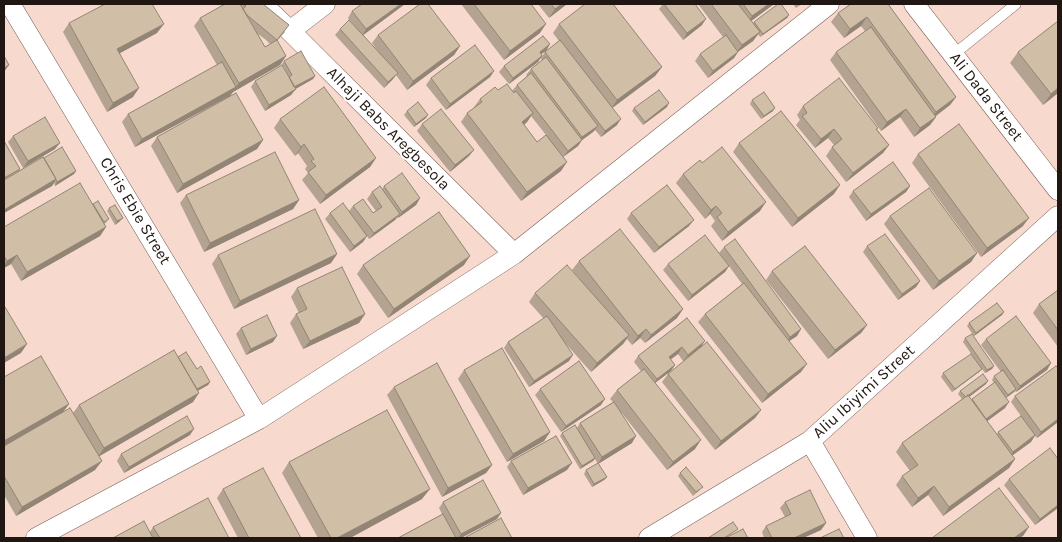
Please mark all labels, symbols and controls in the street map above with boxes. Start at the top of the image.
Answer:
street label: Ali Dada Street [945,49,1027,145]
street label: Alhaji Babs Aregbesola [322,63,454,195]
street label: Chris Ebie Street [96,154,174,268]
street label: Aliu Ibiyimi Street [809,341,919,443]

